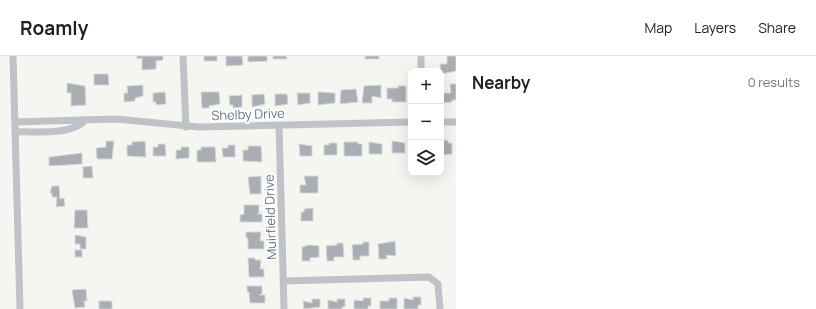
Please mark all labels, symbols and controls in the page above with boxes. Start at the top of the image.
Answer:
text: Roamly [20,15,88,41]
text: Map [644,18,672,37]
text: Layers [694,18,736,37]
text: Share [758,18,796,37]
map controls [408,68,444,176]
button: + [408,68,444,104]
text: Nearby [472,71,530,94]
text: 0 results [748,73,800,91]
street label: Shelby Drive [211,104,285,124]
button: − [408,104,444,140]
button: layers [408,140,444,176]
street label: Muirfield Drive [259,174,280,260]

